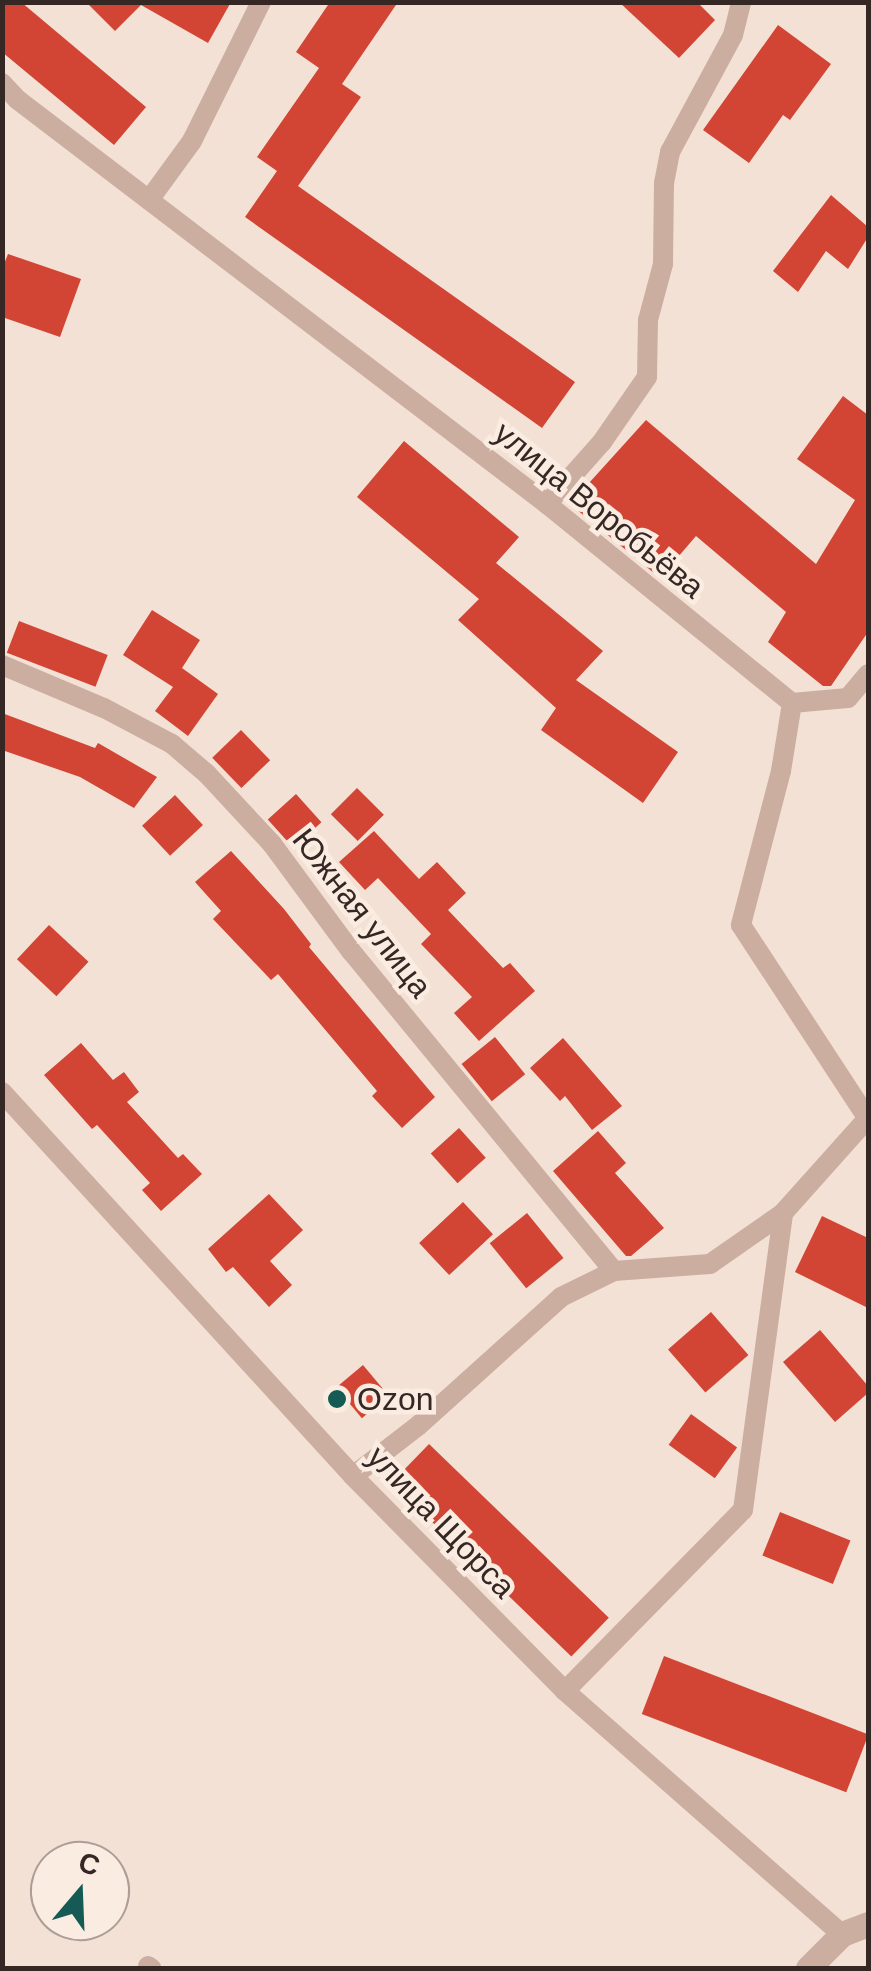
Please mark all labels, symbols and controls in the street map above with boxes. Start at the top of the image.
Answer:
street label: улица Воробьёва [486,414,712,606]
street label: Южная улица [284,821,440,1005]
place label: Ozon [357,1380,433,1418]
marker: Ozon [326,1388,348,1410]
street label: улица Щорса [359,1438,523,1606]
north arrow [30,1841,130,1941]
text: С [75,1846,104,1882]

